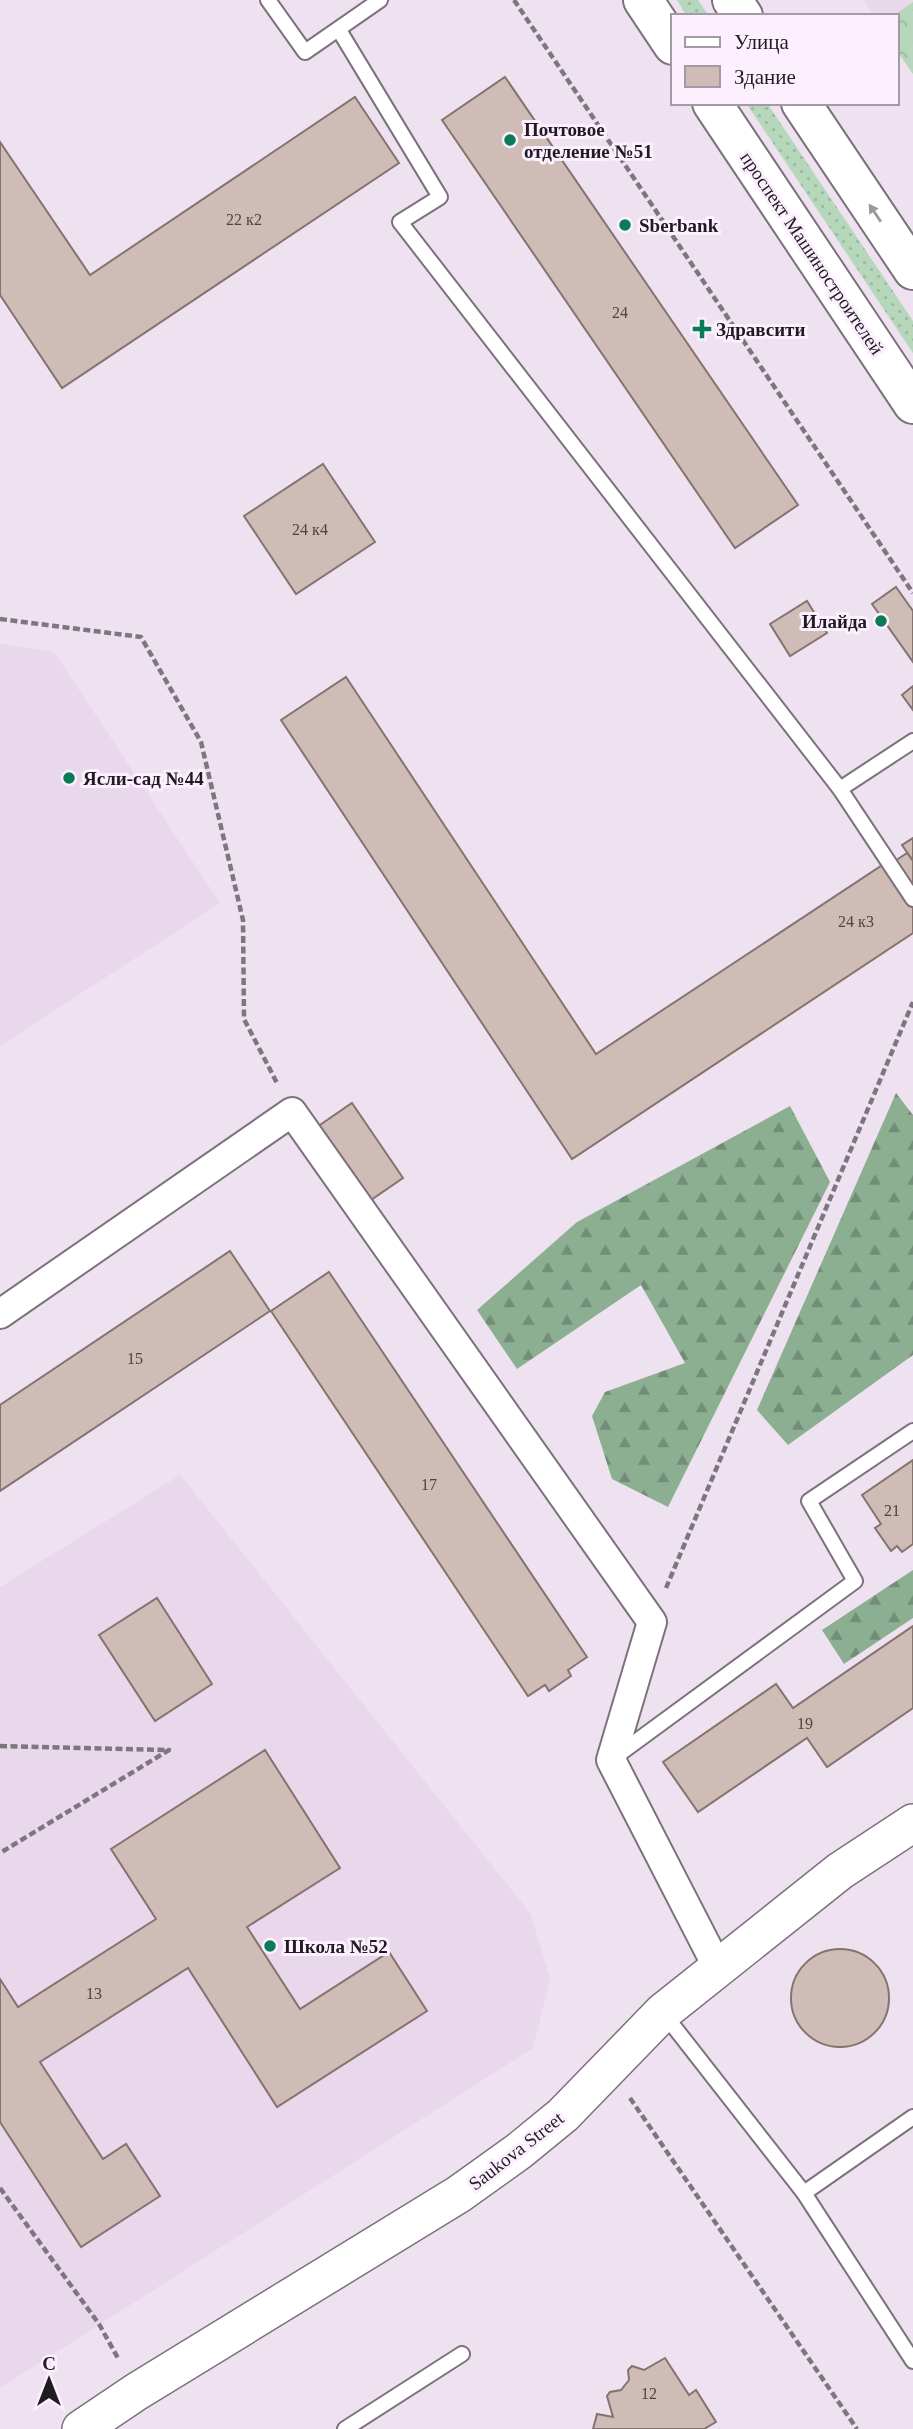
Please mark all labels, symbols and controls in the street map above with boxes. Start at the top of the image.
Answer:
legend [671,14,899,105]
text: Улица [734,30,789,54]
text: Здание [734,65,796,89]
place label: Почтовое отделение №51 [524,119,653,162]
marker: Почтовое отделение №51 [502,132,518,148]
street label: проспект Машиностроителей [736,148,888,358]
one-way arrow [868,204,882,222]
house number: 22 к2 [226,211,262,228]
place label: Sberbank [639,215,719,236]
marker: Sberbank [617,217,633,233]
house number: 24 [612,304,628,321]
place label: Здравсити [716,319,805,340]
marker: Здравсити [694,321,710,337]
house number: 24 к4 [292,521,328,538]
place label: Илайда [802,611,867,632]
marker: Илайда [873,613,889,629]
place label: Ясли-сад №44 [83,768,204,789]
marker: Ясли-сад №44 [61,770,77,786]
house number: 24 к3 [838,913,874,930]
house number: 15 [127,1350,143,1367]
house number: 17 [421,1476,437,1493]
house number: 21 [884,1502,900,1519]
house number: 19 [797,1715,813,1732]
place label: Школа №52 [284,1936,388,1957]
marker: Школа №52 [262,1938,278,1954]
house number: 13 [86,1985,102,2002]
street label: Saukova Street [464,2107,568,2195]
north arrow [14,2345,84,2415]
text: С [42,2353,56,2374]
house number: 12 [641,2385,657,2402]

